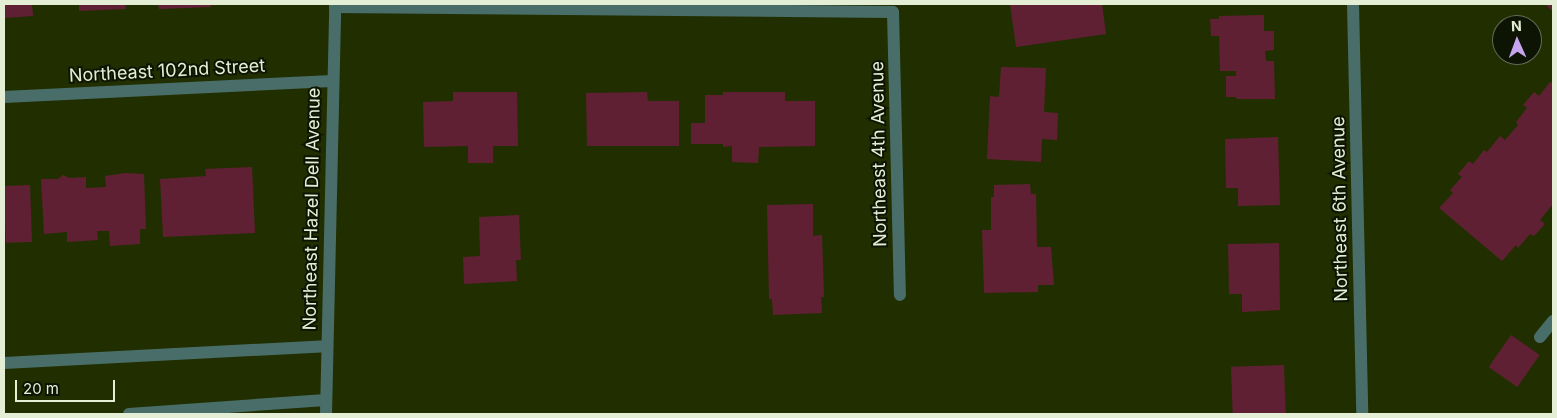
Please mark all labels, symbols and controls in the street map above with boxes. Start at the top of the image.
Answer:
north arrow [1492,15,1542,65]
text: N [1511,17,1522,34]
street label: Northeast 102nd Street [68,55,266,87]
street label: Northeast 4th Avenue [867,61,891,247]
street label: Northeast Hazel Dell Avenue [299,87,325,331]
street label: Northeast 6th Avenue [1328,116,1352,302]
scale bar [18,370,118,402]
text: 20 m [23,379,59,398]

